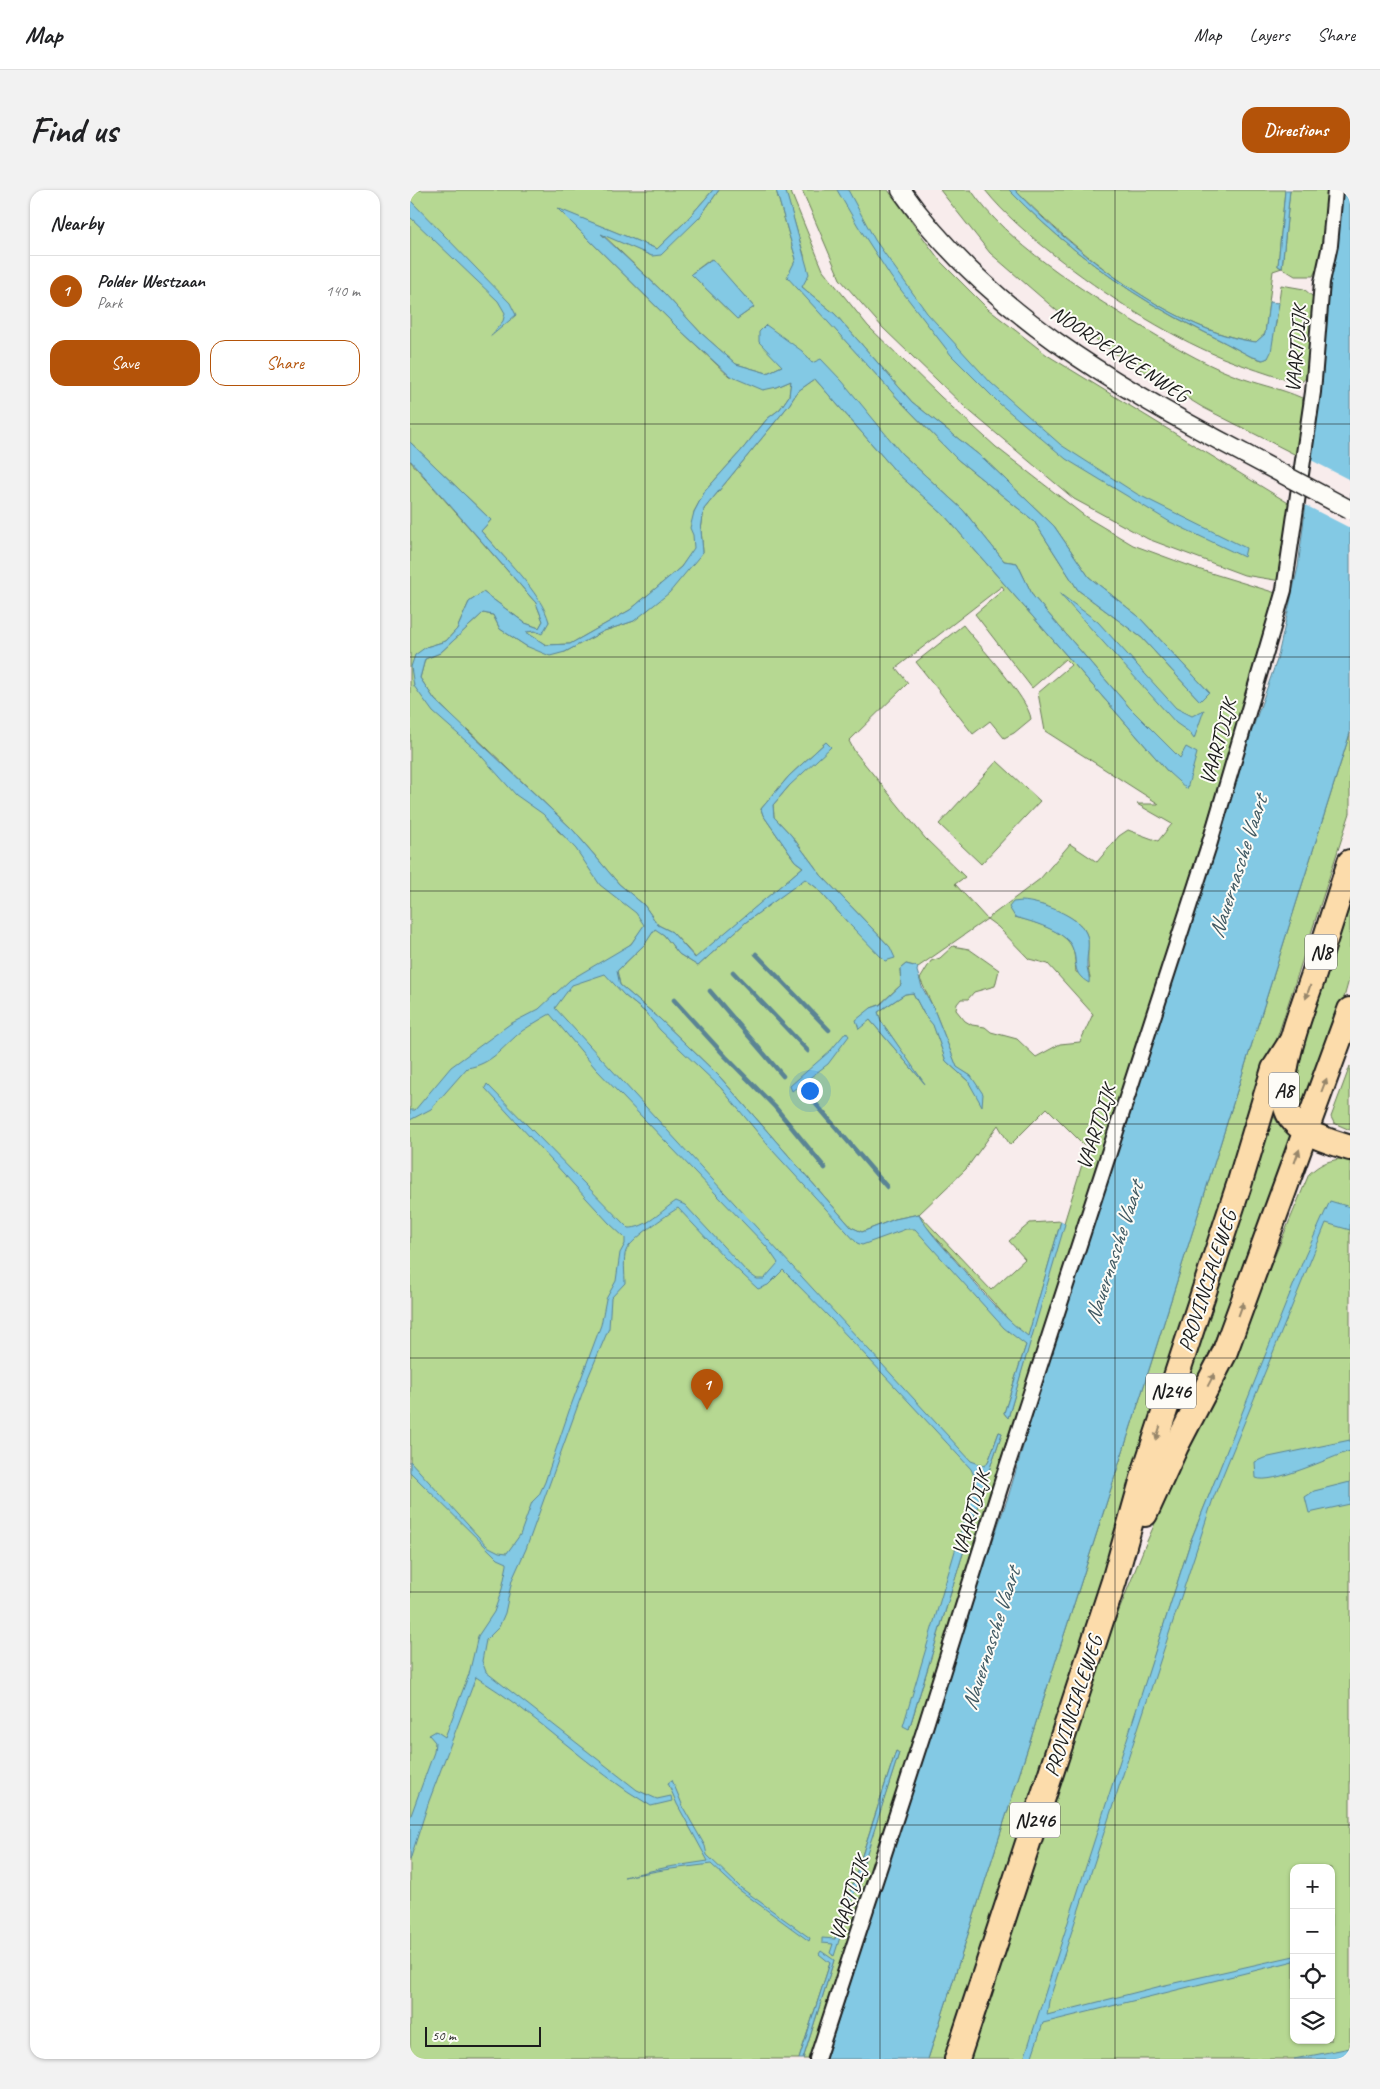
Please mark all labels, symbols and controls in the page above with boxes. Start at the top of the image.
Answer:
text: Map [25,20,62,50]
text: Map [1194,24,1222,46]
text: Layers [1250,24,1289,46]
text: Share [1317,24,1355,46]
button: Directions [1242,107,1350,153]
text: Find us [30,108,117,153]
text: Nearby [50,210,103,236]
text: Polder Westzaan [97,269,205,293]
text: 1 [62,281,70,301]
text: 140 m [326,281,360,301]
text: Park [97,293,122,313]
street label: NOORDERVEENWEG [1046,300,1196,410]
street label: VAARTDIJK [1279,301,1313,394]
button: Save [50,340,200,386]
button: Share [210,340,360,386]
street label: VAARTDIJK [1193,693,1244,788]
water label: Nauernasche Vaart [1202,788,1276,941]
road number: N8 [1305,934,1337,970]
one-way arrow [1304,985,1312,1000]
road number: A8 [1269,1072,1299,1108]
one-way arrow [1320,1077,1328,1092]
your location [797,1078,823,1104]
street label: VAARTDIJK [1070,1078,1123,1172]
one-way arrow [1293,1148,1301,1163]
water label: Nauernasche Vaart [1078,1174,1152,1327]
street label: PROVINCIALEWEG [1172,1205,1243,1355]
one-way arrow [1238,1301,1245,1316]
pin: 1 [691,1369,723,1410]
one-way arrow [1207,1372,1215,1387]
road number: N246 [1146,1374,1196,1408]
one-way arrow [1153,1425,1161,1440]
street label: VAARTDIJK [946,1464,997,1559]
water label: Nauernasche Vaart [955,1560,1029,1713]
street label: PROVINCIALEWEG [1038,1630,1109,1780]
road number: N246 [1010,1802,1060,1838]
street label: VAARTDIJK [823,1849,876,1943]
map controls [1290,1864,1335,2044]
button: + [1290,1864,1335,1909]
button: − [1290,1909,1335,1954]
button: locate [1290,1954,1335,1999]
button: layers [1290,1999,1335,2044]
scale bar [425,2024,541,2047]
text: 50 m [432,2027,456,2044]

